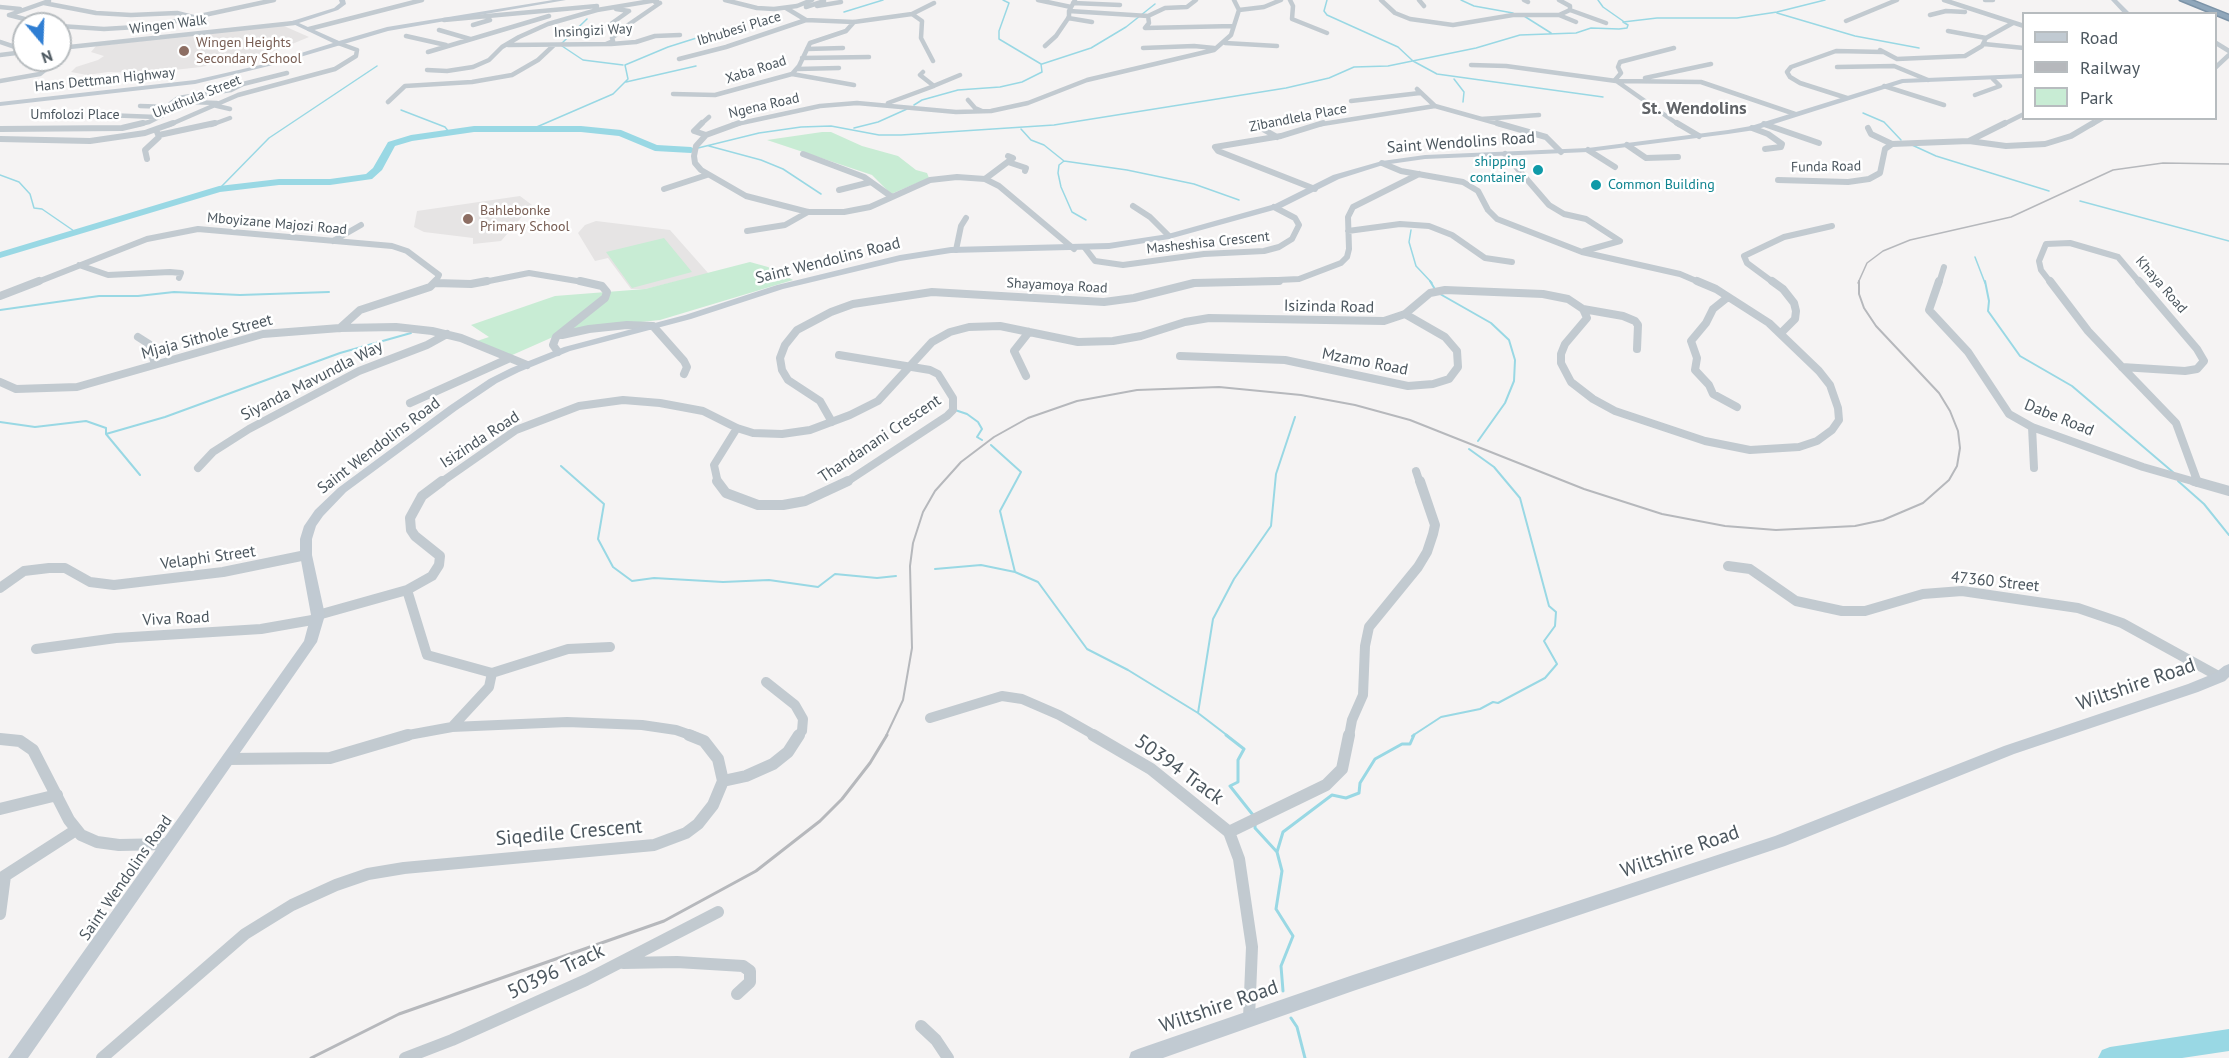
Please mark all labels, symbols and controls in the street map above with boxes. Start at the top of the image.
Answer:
street label: Ibhubesi Place [695,8,783,50]
north arrow [12,12,72,72]
street label: Wingen Walk [128,12,208,38]
legend [2022,12,2217,120]
street label: Insingizi Way [553,21,633,41]
text: Road [2080,26,2118,49]
place label: Wingen Heights Secondary School [196,35,302,68]
marker: Wingen Heights Secondary School [177,44,191,58]
text: N [39,46,55,68]
street label: Xaba Road [723,52,789,88]
text: Railway [2080,56,2140,79]
street label: Hans Dettman Highway [34,64,176,96]
street label: Ukuthula Street [150,72,244,122]
text: Park [2080,86,2113,109]
street label: Ngena Road [727,90,801,122]
district label: St. Wendolins [1641,98,1747,120]
street label: Zibandlela Place [1248,100,1348,136]
street label: Umfolozi Place [30,107,120,123]
street label: Saint Wendolins Road [1386,128,1536,158]
place label: shipping container [1470,154,1526,186]
street label: Funda Road [1791,158,1861,176]
marker: shipping container [1531,163,1545,177]
place label: Common Building [1608,177,1715,193]
marker: Common Building [1589,178,1603,192]
place label: Bahlebonke Primary School [480,203,570,236]
street label: Mboyizane Majozi Road [206,210,348,238]
marker: Bahlebonke Primary School [461,212,475,226]
street label: Masheshisa Crescent [1146,228,1270,258]
street label: Saint Wendolins Road [754,234,902,288]
street label: Khaya Road [2132,253,2190,317]
street label: Shayamoya Road [1006,275,1108,297]
street label: Isizinda Road [1284,297,1374,317]
street label: Mjaja Sithole Street [139,310,275,364]
street label: Siyanda Mavundla Way [238,337,386,425]
street label: Mzamo Road [1320,344,1410,380]
street label: Thandanani Crescent [815,391,945,487]
street label: Saint Wendolins Road [314,394,444,498]
street label: Dabe Road [2021,395,2097,441]
street label: Isizinda Road [437,407,523,473]
street label: Velaphi Street [159,542,257,574]
street label: 47360 Street [1950,568,2040,596]
street label: Viva Road [142,608,210,630]
street label: Wiltshire Road [2074,653,2198,717]
street label: 50394 Track [1130,730,1228,810]
street label: Saint Wendolins Road [76,812,176,944]
street label: Siqedile Crescent [495,815,643,851]
street label: Wiltshire Road [1618,820,1742,884]
street label: 50396 Track [504,939,608,1005]
street label: Wiltshire Road [1157,975,1281,1039]

